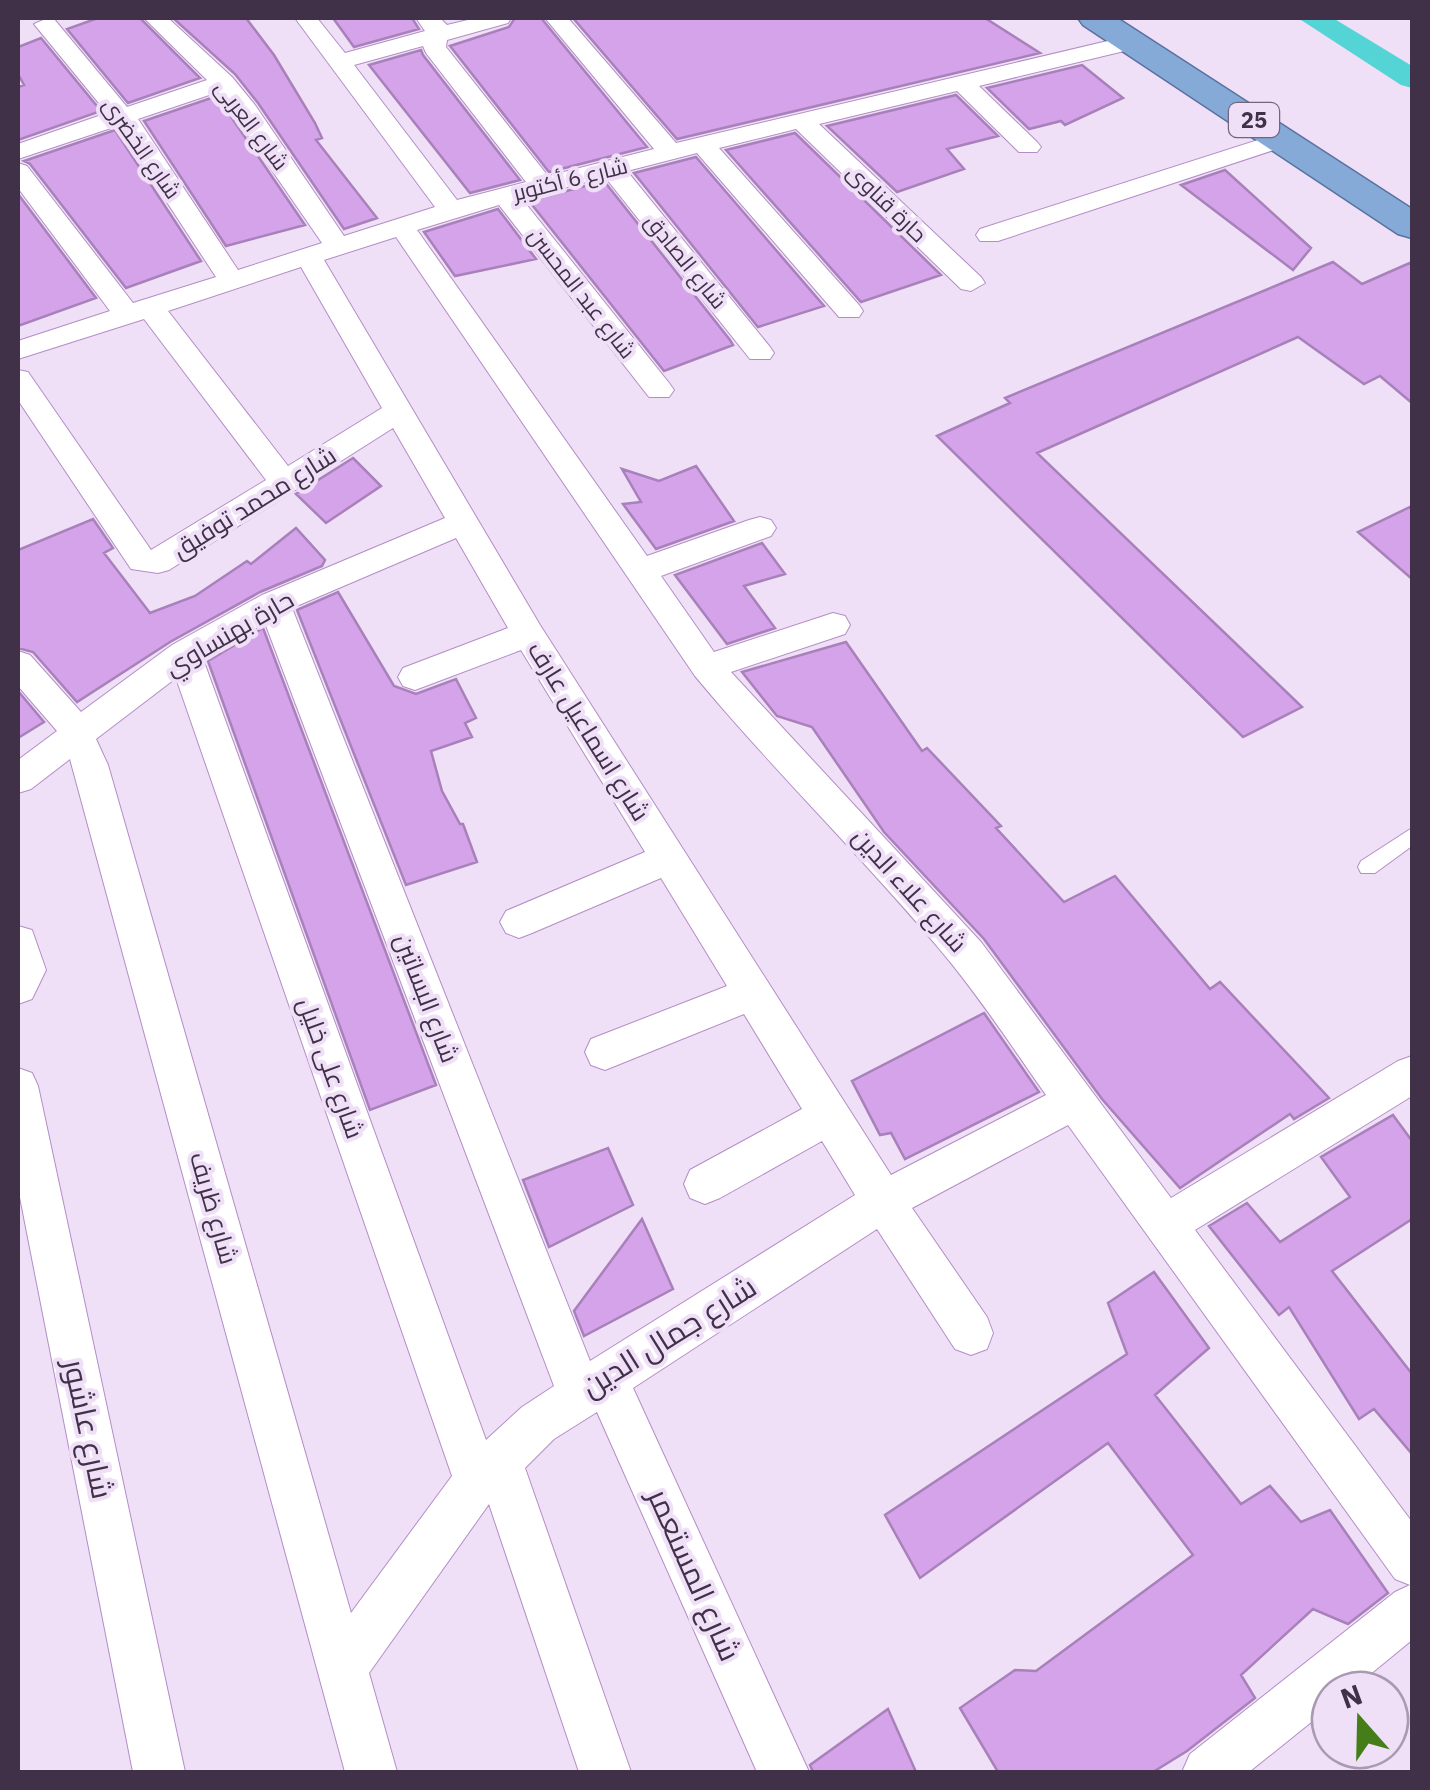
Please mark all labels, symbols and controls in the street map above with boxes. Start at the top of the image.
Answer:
street label: شارع العربى [208,74,296,176]
street label: شارع الخضرى [96,91,188,205]
road number: 25 [1229,103,1279,137]
street label: شارع 6 أكتوبر [507,150,631,208]
street label: حارة قناوى [841,157,934,248]
street label: شارع الصادق [638,207,734,315]
street label: شارع عبد المحسن [521,221,643,365]
street label: شارع محمد توفيق [165,438,343,566]
street label: حارة بهنساوي [158,582,301,686]
street label: شارع اسماعيل عارف [520,635,658,827]
street label: شارع علاء الدين [845,820,975,960]
street label: شارع البساتين [387,929,467,1067]
street label: شارع على خليل [290,993,372,1143]
street label: شارع ظريف [182,1148,246,1268]
street label: شارع جمال الدين [573,1266,764,1407]
street label: شارع عاشور [53,1353,123,1503]
street label: شارع المستعمر [637,1480,751,1668]
north arrow [1310,1670,1410,1770]
text: N [1335,1675,1367,1717]

